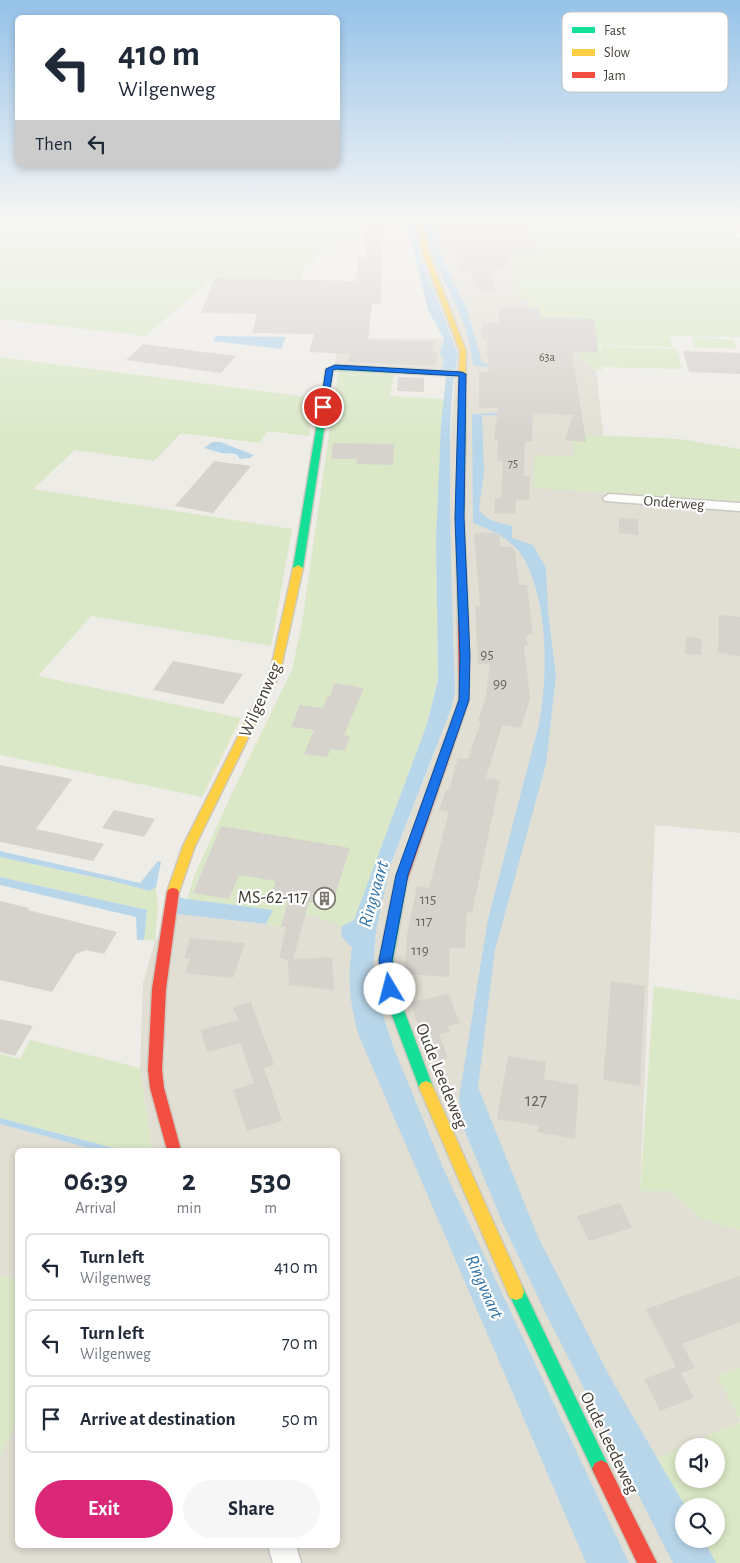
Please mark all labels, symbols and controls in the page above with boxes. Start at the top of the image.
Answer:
legend [562,12,728,92]
text: Fast [604,24,626,38]
icon: left [35,35,100,100]
text: 410 m [118,37,200,72]
text: Slow [604,46,631,60]
text: Jam [604,69,626,83]
text: Wilgenweg [118,78,215,100]
icon: left [83,130,111,158]
text: Then [35,135,73,154]
house number: 63a [539,351,556,363]
pin [302,386,344,428]
icon: arrive [309,393,337,421]
house number: 75 [508,457,518,469]
street label: Onderweg [643,493,706,513]
house number: 95 [480,647,494,662]
street label: Wilgenweg [237,660,286,740]
house number: 99 [493,676,507,691]
water label: Ringvaart [355,858,393,929]
building icon: MS-62-117 [312,886,336,910]
place label: MS-62-117 [238,889,308,907]
house number: 115 [420,892,436,907]
house number: 117 [416,914,432,929]
house number: 119 [411,943,429,958]
position arrow [363,962,415,1014]
street label: Oude Leedeweg [412,1021,470,1131]
house number: 127 [525,1092,547,1110]
text: 06:39 [64,1166,128,1196]
text: 2 [182,1166,196,1196]
text: 530 [250,1166,291,1196]
text: Arrival [75,1200,116,1216]
text: min [176,1200,201,1216]
text: m [264,1200,277,1216]
text: Turn left [80,1248,144,1267]
water label: Ringvaart [461,1252,507,1323]
icon: left [37,1253,65,1281]
text: 410 m [274,1258,318,1277]
text: Wilgenweg [80,1270,151,1286]
text: Turn left [80,1324,144,1343]
icon: left [37,1329,65,1357]
text: 70 m [282,1334,318,1353]
text: Wilgenweg [80,1346,151,1362]
street label: Oude Leedeweg [576,1389,642,1497]
icon: arrive [37,1405,65,1433]
text: Arrive at destination [80,1410,236,1429]
text: 50 m [282,1410,318,1429]
map controls [675,1438,725,1548]
button: sound [675,1438,725,1488]
button: Exit [35,1480,173,1538]
button: Share [183,1480,320,1538]
button: search [675,1498,725,1548]

